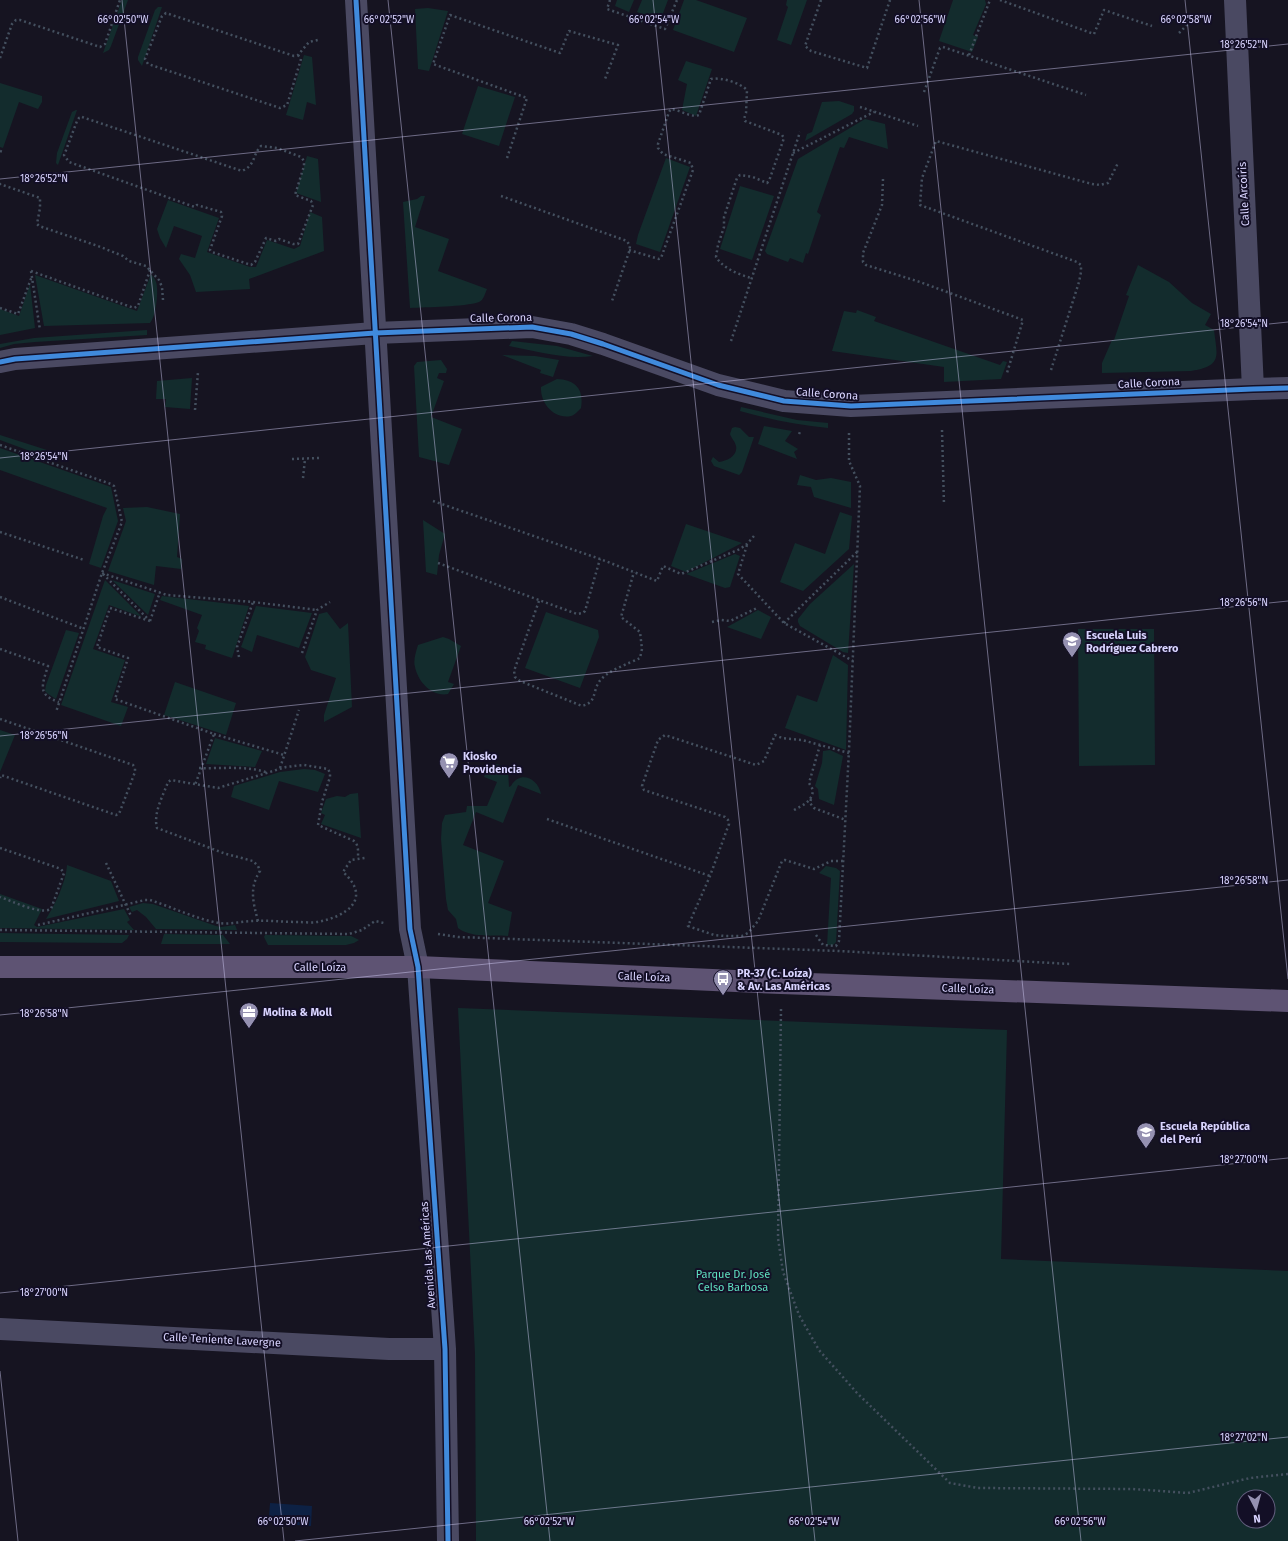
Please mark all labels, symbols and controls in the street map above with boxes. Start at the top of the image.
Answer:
text: 66°02'50"W [97,14,149,26]
text: 66°02'52"W [364,14,415,26]
text: 66°02'54"W [629,14,680,26]
text: 66°02'56"W [895,14,946,26]
text: 66°02'58"W [1160,14,1212,26]
text: 18°26'52"N [1220,39,1268,51]
street label: Calle Arcoíris [1236,161,1252,227]
text: 18°26'52"N [20,173,68,185]
street label: Calle Corona [470,311,532,325]
text: 18°26'54"N [1220,318,1268,330]
street label: Calle Corona [1118,375,1180,391]
street label: Calle Corona [795,385,859,403]
text: 18°26'54"N [20,451,68,463]
text: 18°26'56"N [1220,597,1268,609]
place label: Escuela Luis Rodríguez Cabrero [1086,629,1179,655]
school or university icon: Escuela Luis Rodríguez Cabrero [1061,630,1083,658]
text: 18°26'56"N [20,730,68,742]
place label: Kiosko Providencia [463,750,522,776]
supermarket icon: Kiosko Providencia [438,751,460,779]
text: 18°26'58"N [1220,875,1268,887]
street label: Calle Loíza [294,961,346,974]
place label: PR-37 (C. Loíza) & Av. Las Américas [737,967,831,993]
bus stop icon: PR-37 (C. Loíza) & Av. Las Américas [712,968,734,996]
street label: Calle Loíza [617,970,671,984]
street label: Calle Loíza [941,982,995,996]
office icon: Molina & Moll [238,1001,260,1029]
place label: Molina & Moll [263,1006,333,1019]
text: 18°26'58"N [20,1008,68,1020]
place label: Escuela República del Perú [1160,1120,1250,1146]
school or university icon: Escuela República del Perú [1135,1121,1157,1149]
text: 18°27'00"N [1220,1154,1268,1166]
street label: Avenida Las Américas [418,1201,438,1309]
park label: Parque Dr. José Celso Barbosa [696,1268,770,1294]
text: 18°27'00"N [20,1287,68,1299]
street label: Calle Teniente Lavergne [163,1330,281,1350]
text: 18°27'02"N [1220,1432,1268,1444]
north arrow [1236,1489,1276,1529]
text: N [1253,1512,1261,1525]
text: 66°02'50"W [257,1516,309,1528]
text: 66°02'52"W [524,1516,575,1528]
text: 66°02'54"W [789,1516,840,1528]
text: 66°02'56"W [1055,1516,1106,1528]

